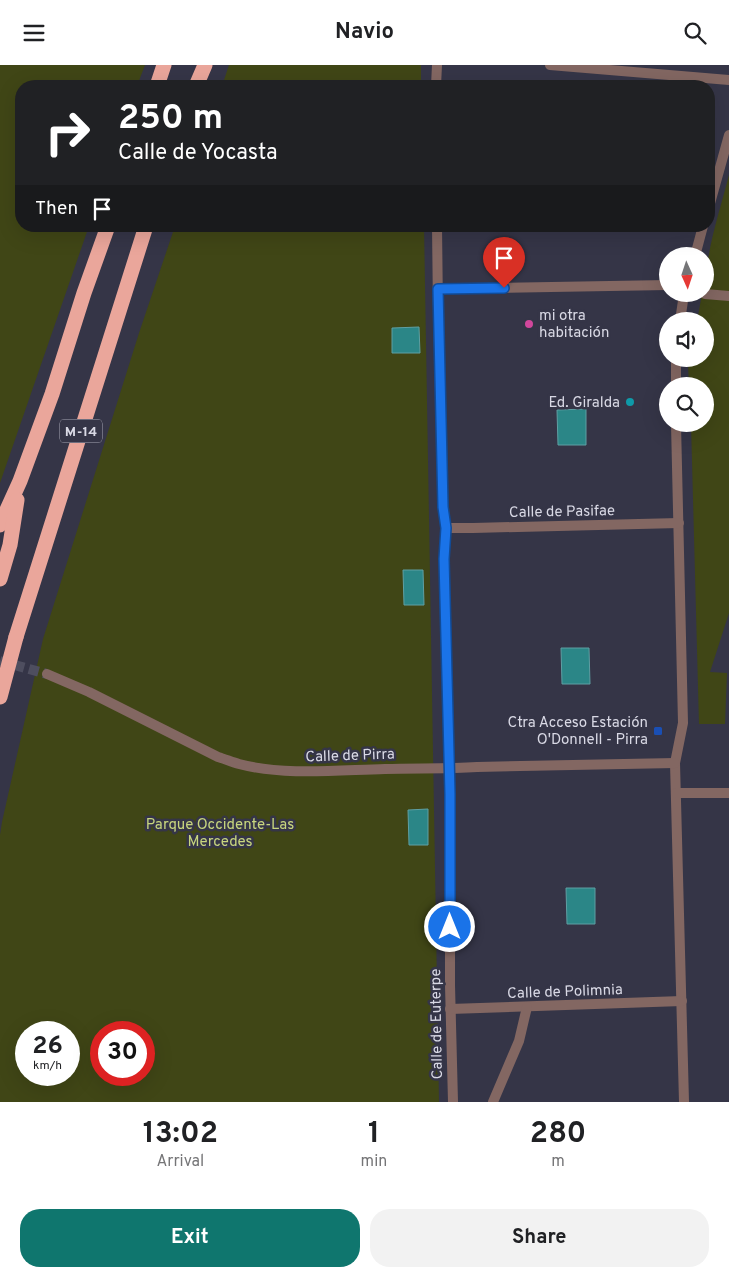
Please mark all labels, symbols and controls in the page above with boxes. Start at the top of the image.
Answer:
icon: menu [20,19,48,47]
text: Navio [335,19,394,46]
icon: search [681,19,709,47]
text: 250 m [118,97,223,141]
icon: right [35,100,100,165]
text: Calle de Yocasta [118,140,278,167]
icon: arrive [88,195,116,223]
text: Then [35,197,78,221]
pin [483,237,525,288]
icon: arrive [490,244,518,272]
north arrow [659,247,714,303]
map controls [659,247,714,432]
place label: mi otra habitación [539,307,609,343]
button: sound [659,312,714,367]
marker: mi otra habitación [523,318,535,330]
button: search [659,377,714,432]
place label: Ed. Giralda [548,394,620,413]
marker: Ed. Giralda [624,396,636,408]
road number: M-14 [60,419,102,443]
street label: Calle de Pasifae [509,502,615,523]
place label: Ctra Acceso Estación O'Donnell - Pirra [508,714,648,750]
marker: Ctra Acceso Estación O'Donnell - Pirra [652,725,664,737]
street label: Calle de Pirra [305,745,395,768]
park label: Parque Occidente-Las Mercedes [146,816,294,852]
position arrow [423,900,475,952]
street label: Calle de Euterpe [427,968,448,1080]
street label: Calle de Polimnia [507,981,623,1004]
speed limit sign: 30 [90,1021,155,1086]
text: 26 [32,1031,63,1063]
text: km/h [33,1058,62,1074]
text: 13:02 [143,1116,218,1153]
text: 1 [368,1116,380,1153]
text: 280 [530,1116,586,1153]
text: Arrival [156,1152,204,1172]
text: min [361,1152,387,1172]
text: m [551,1152,565,1172]
button: Exit [20,1209,360,1267]
button: Share [370,1209,709,1267]

